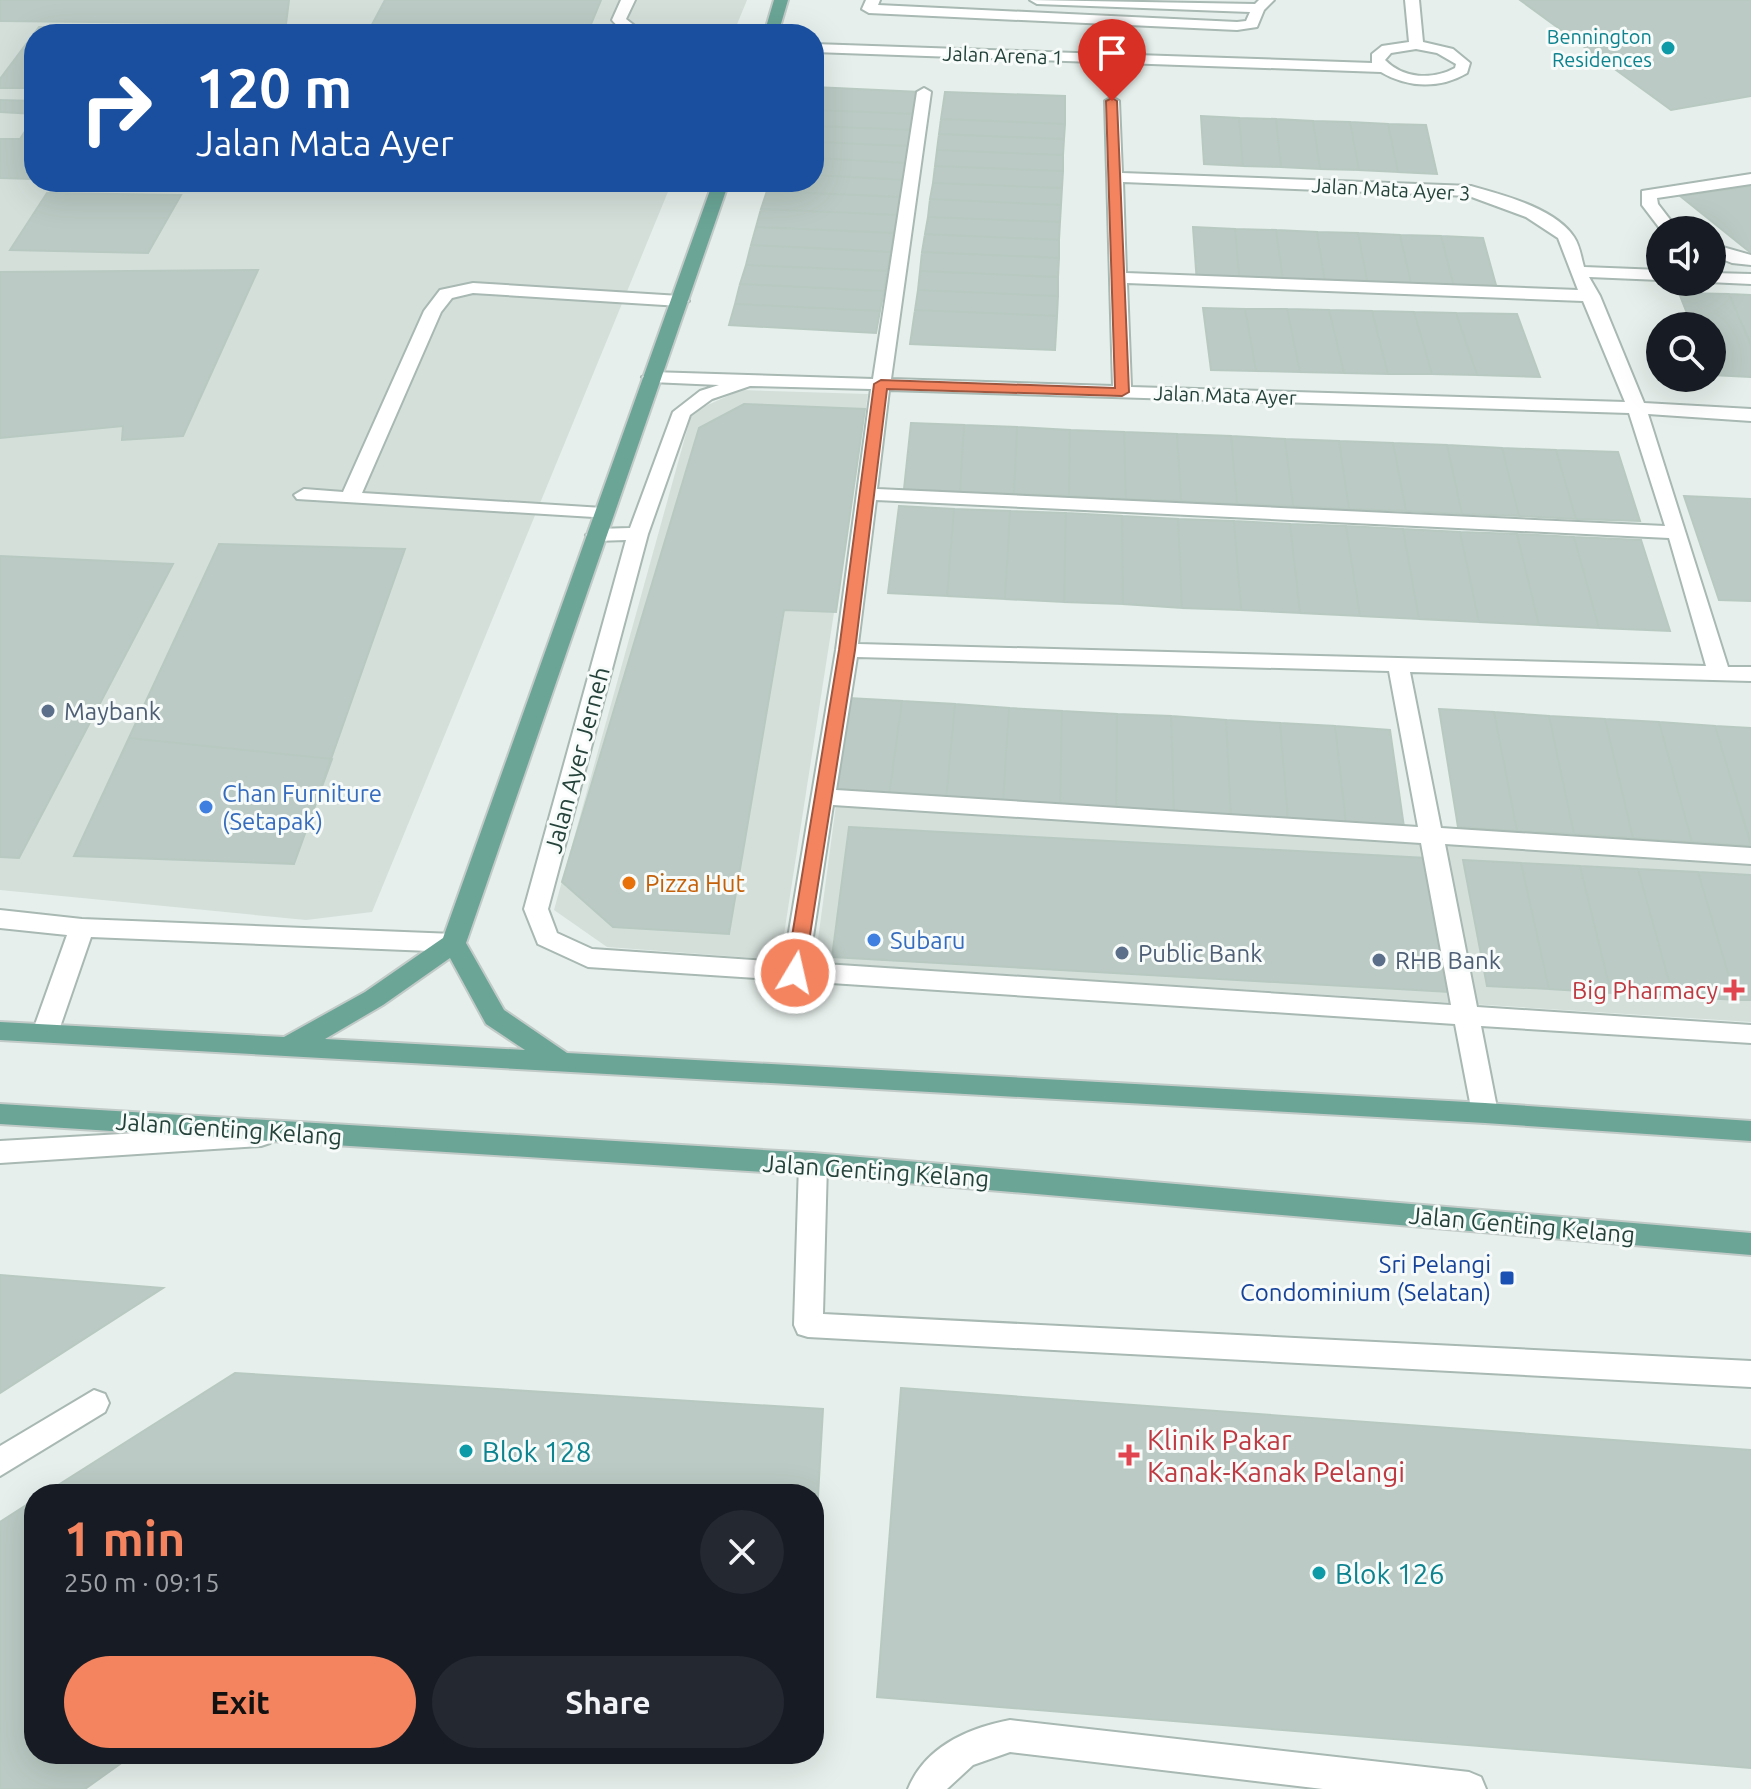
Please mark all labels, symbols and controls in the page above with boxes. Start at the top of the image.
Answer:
pin [1078,19,1146,101]
place label: Bennington Residences [1547,25,1652,71]
icon: arrive [1090,31,1134,75]
marker: Bennington Residences [1659,39,1677,57]
street label: Jalan Arena 1 [942,41,1064,69]
icon: right [64,56,168,160]
text: 120 m [196,56,352,119]
text: Jalan Mata Ayer [196,122,454,163]
street label: Jalan Mata Ayer 3 [1311,173,1471,205]
map controls [1646,216,1726,392]
button: sound [1646,216,1726,296]
button: search [1646,312,1726,392]
street label: Jalan Mata Ayer [1153,381,1297,409]
street label: Jalan Ayer Jerneh [539,664,615,856]
place label: Maybank [64,698,161,725]
marker: Maybank [39,702,57,720]
place label: Chan Furniture (Setapak) [222,780,382,835]
marker: Chan Furniture (Setapak) [197,798,215,816]
place label: Pizza Hut [645,870,745,897]
marker: Pizza Hut [620,874,638,892]
place label: Subaru [890,927,965,954]
position arrow [753,931,837,1015]
marker: Subaru [865,931,883,949]
place label: Public Bank [1138,940,1262,967]
marker: Public Bank [1113,944,1131,962]
place label: RHB Bank [1395,947,1501,974]
marker: RHB Bank [1370,951,1388,969]
place label: Big Pharmacy [1572,977,1718,1004]
marker: Big Pharmacy [1725,981,1743,999]
street label: Jalan Genting Kelang [115,1108,343,1150]
street label: Jalan Genting Kelang [762,1150,990,1192]
street label: Jalan Genting Kelang [1408,1202,1636,1248]
place label: Sri Pelangi Condominium (Selatan) [1240,1251,1491,1306]
marker: Sri Pelangi Condominium (Selatan) [1498,1269,1516,1287]
place label: Klinik Pakar Kanak-Kanak Pelangi [1147,1424,1405,1487]
place label: Blok 128 [482,1436,591,1467]
marker: Blok 128 [457,1442,475,1460]
marker: Klinik Pakar Kanak-Kanak Pelangi [1118,1444,1140,1466]
button: close [700,1510,784,1594]
text: 1 min [64,1511,185,1565]
place label: Blok 126 [1335,1558,1444,1589]
marker: Blok 126 [1310,1564,1328,1582]
text: 250 m · 09:15 [64,1568,220,1597]
button: Exit [64,1656,416,1748]
button: Share [432,1656,784,1748]

